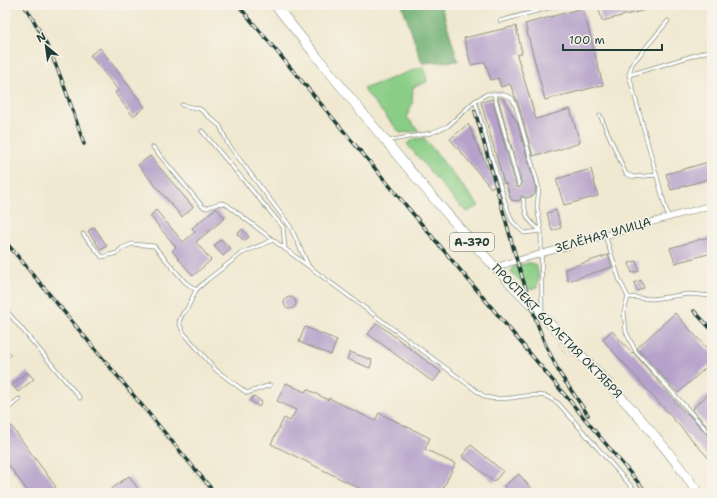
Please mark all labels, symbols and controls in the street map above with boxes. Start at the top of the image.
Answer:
north arrow [26,26,66,66]
scale bar [563,26,662,52]
text: N [34,29,49,46]
text: 100 m [569,32,605,48]
street label: ЗЕЛЁНАЯ УЛИЦА [553,214,653,256]
road number: А-370 [450,233,494,251]
street label: ПРОСПЕКТ 60-ЛЕТИЯ ОКТЯБРЯ [488,260,626,402]

